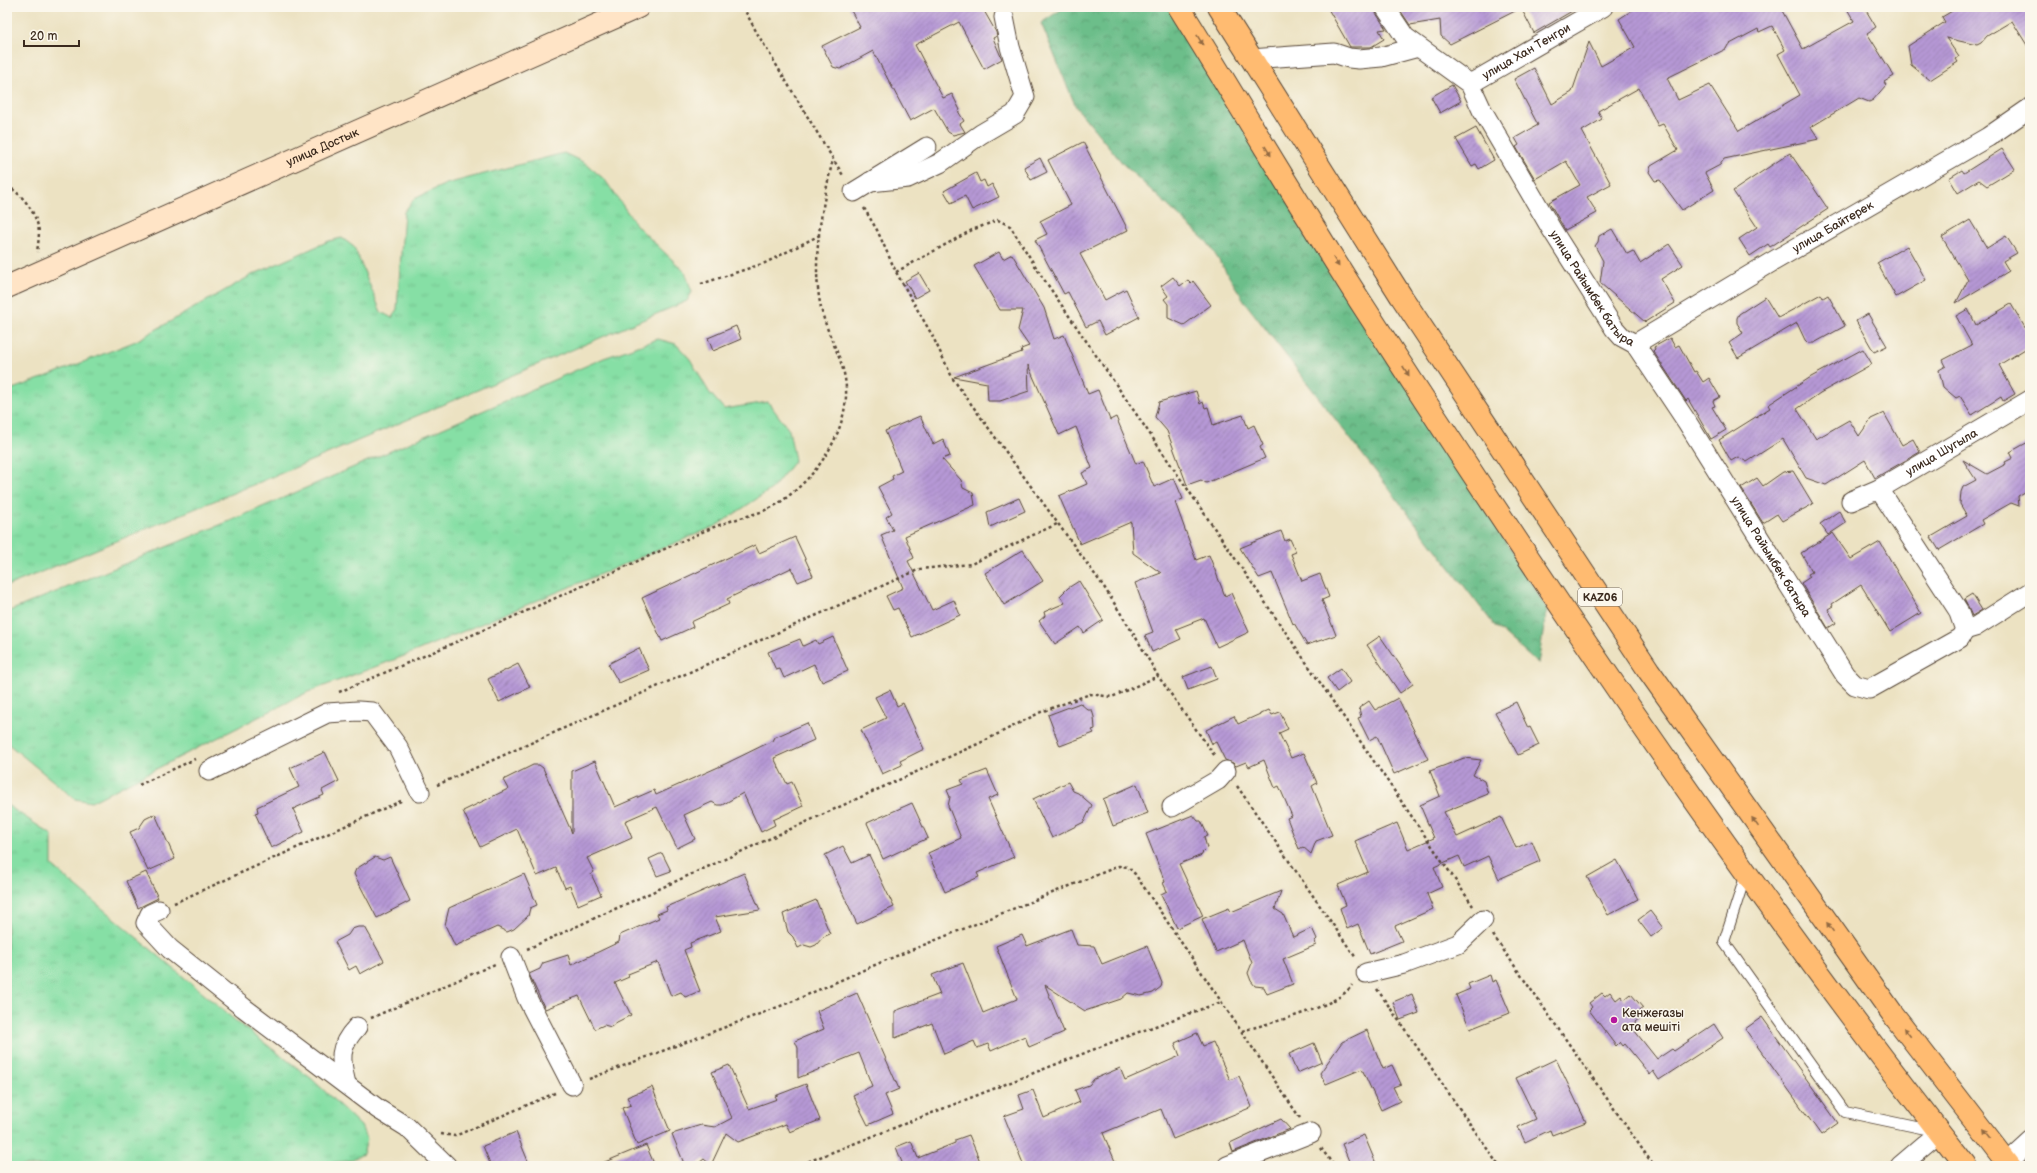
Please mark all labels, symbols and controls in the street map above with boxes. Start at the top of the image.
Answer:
street label: улица Хан Тенгри [1480,20,1573,83]
scale bar [24,22,79,48]
text: 20 m [30,29,57,44]
one-way arrow [1196,34,1203,46]
street label: улица Достык [284,125,362,170]
one-way arrow [1264,145,1271,157]
street label: улица Байтерек [1790,198,1877,256]
street label: улица Райымбек батыра [1546,228,1637,350]
one-way arrow [1332,257,1340,267]
one-way arrow [1402,366,1410,376]
street label: улица Шугыла [1903,426,1980,480]
street label: улица Райымбек батыра [1727,494,1814,620]
road number: KАZ06 [1578,588,1622,606]
one-way arrow [1751,816,1759,827]
one-way arrow [1826,922,1834,933]
place label: Кенжеғазы ата мешіті [1622,1006,1684,1035]
marker: Кенжеғазы ата мешіті [1609,1015,1619,1025]
one-way arrow [1902,1027,1911,1038]
one-way arrow [1983,1129,1991,1140]

